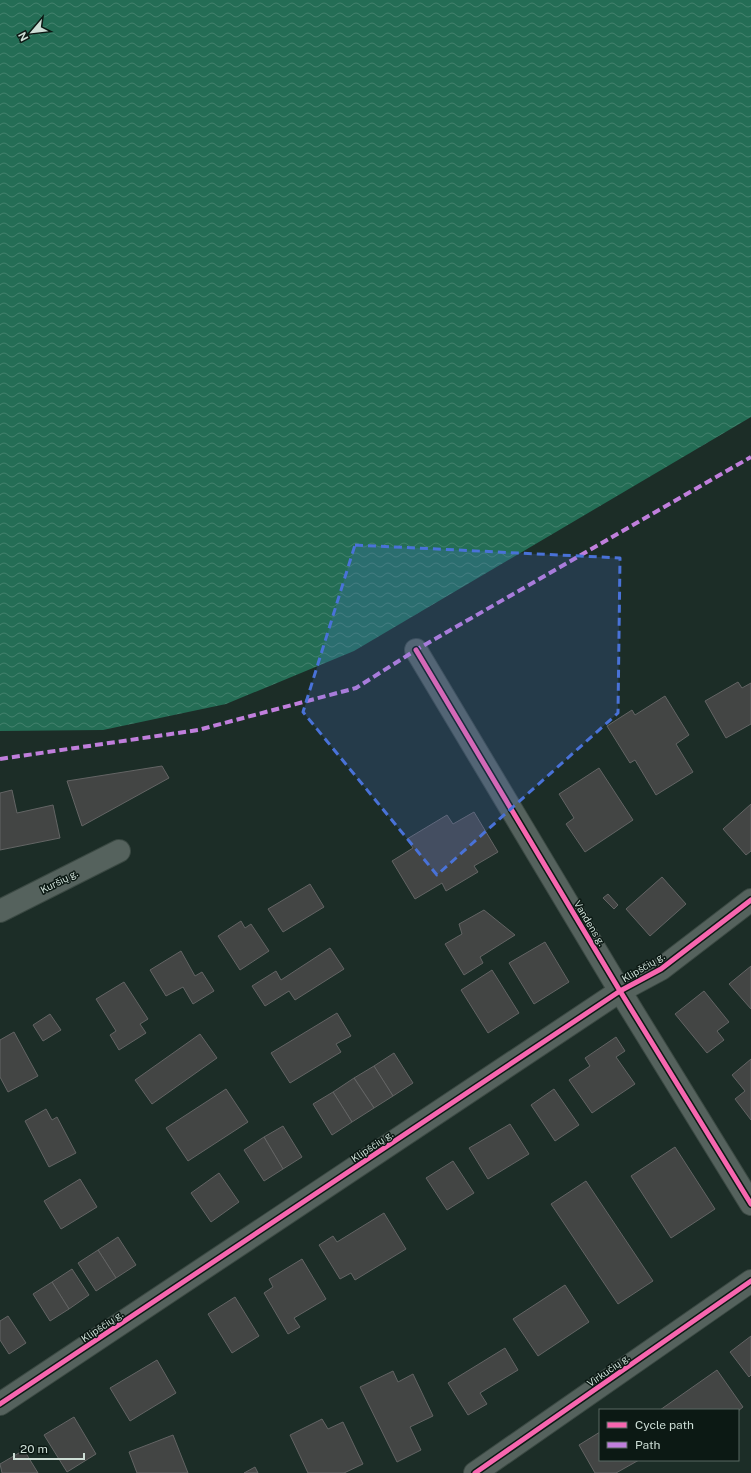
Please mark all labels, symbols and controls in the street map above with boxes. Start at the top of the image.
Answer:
north arrow [12,12,52,52]
text: N [16,30,30,43]
street label: Kuršių g. [38,866,80,896]
street label: Vandens g. [572,898,608,948]
street label: Klipščių g. [619,950,667,984]
street label: Klipščių g. [349,1128,395,1164]
street label: Klipščių g. [79,1308,125,1344]
street label: Virkučių g. [584,1351,632,1389]
legend [599,1409,739,1461]
text: Cycle path [635,1418,694,1432]
scale bar [14,1435,84,1461]
text: Path [635,1438,661,1452]
text: 20 m [20,1442,48,1456]

